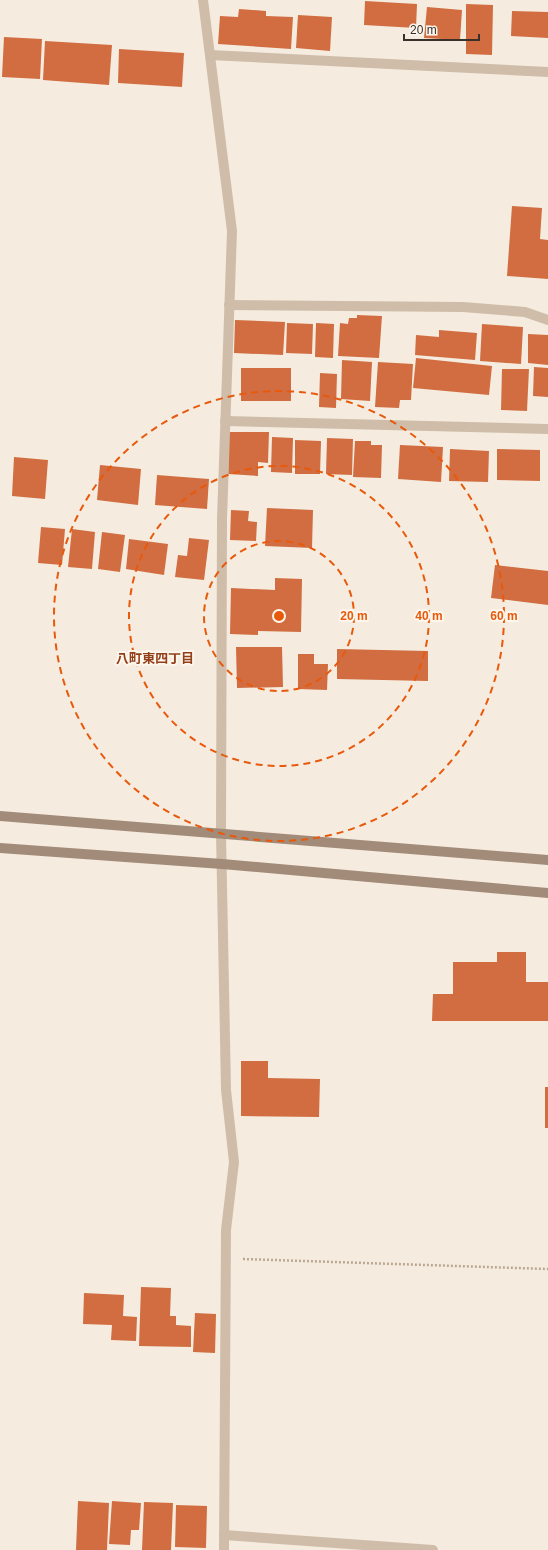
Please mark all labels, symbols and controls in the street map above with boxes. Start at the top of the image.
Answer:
scale bar [404,16,479,42]
text: 20 m [410,23,437,37]
centre of rings [272,609,286,623]
text: 20 m [340,609,368,623]
text: 40 m [415,609,443,623]
text: 60 m [490,609,518,623]
district label: 八町東四丁目 [116,651,194,666]

